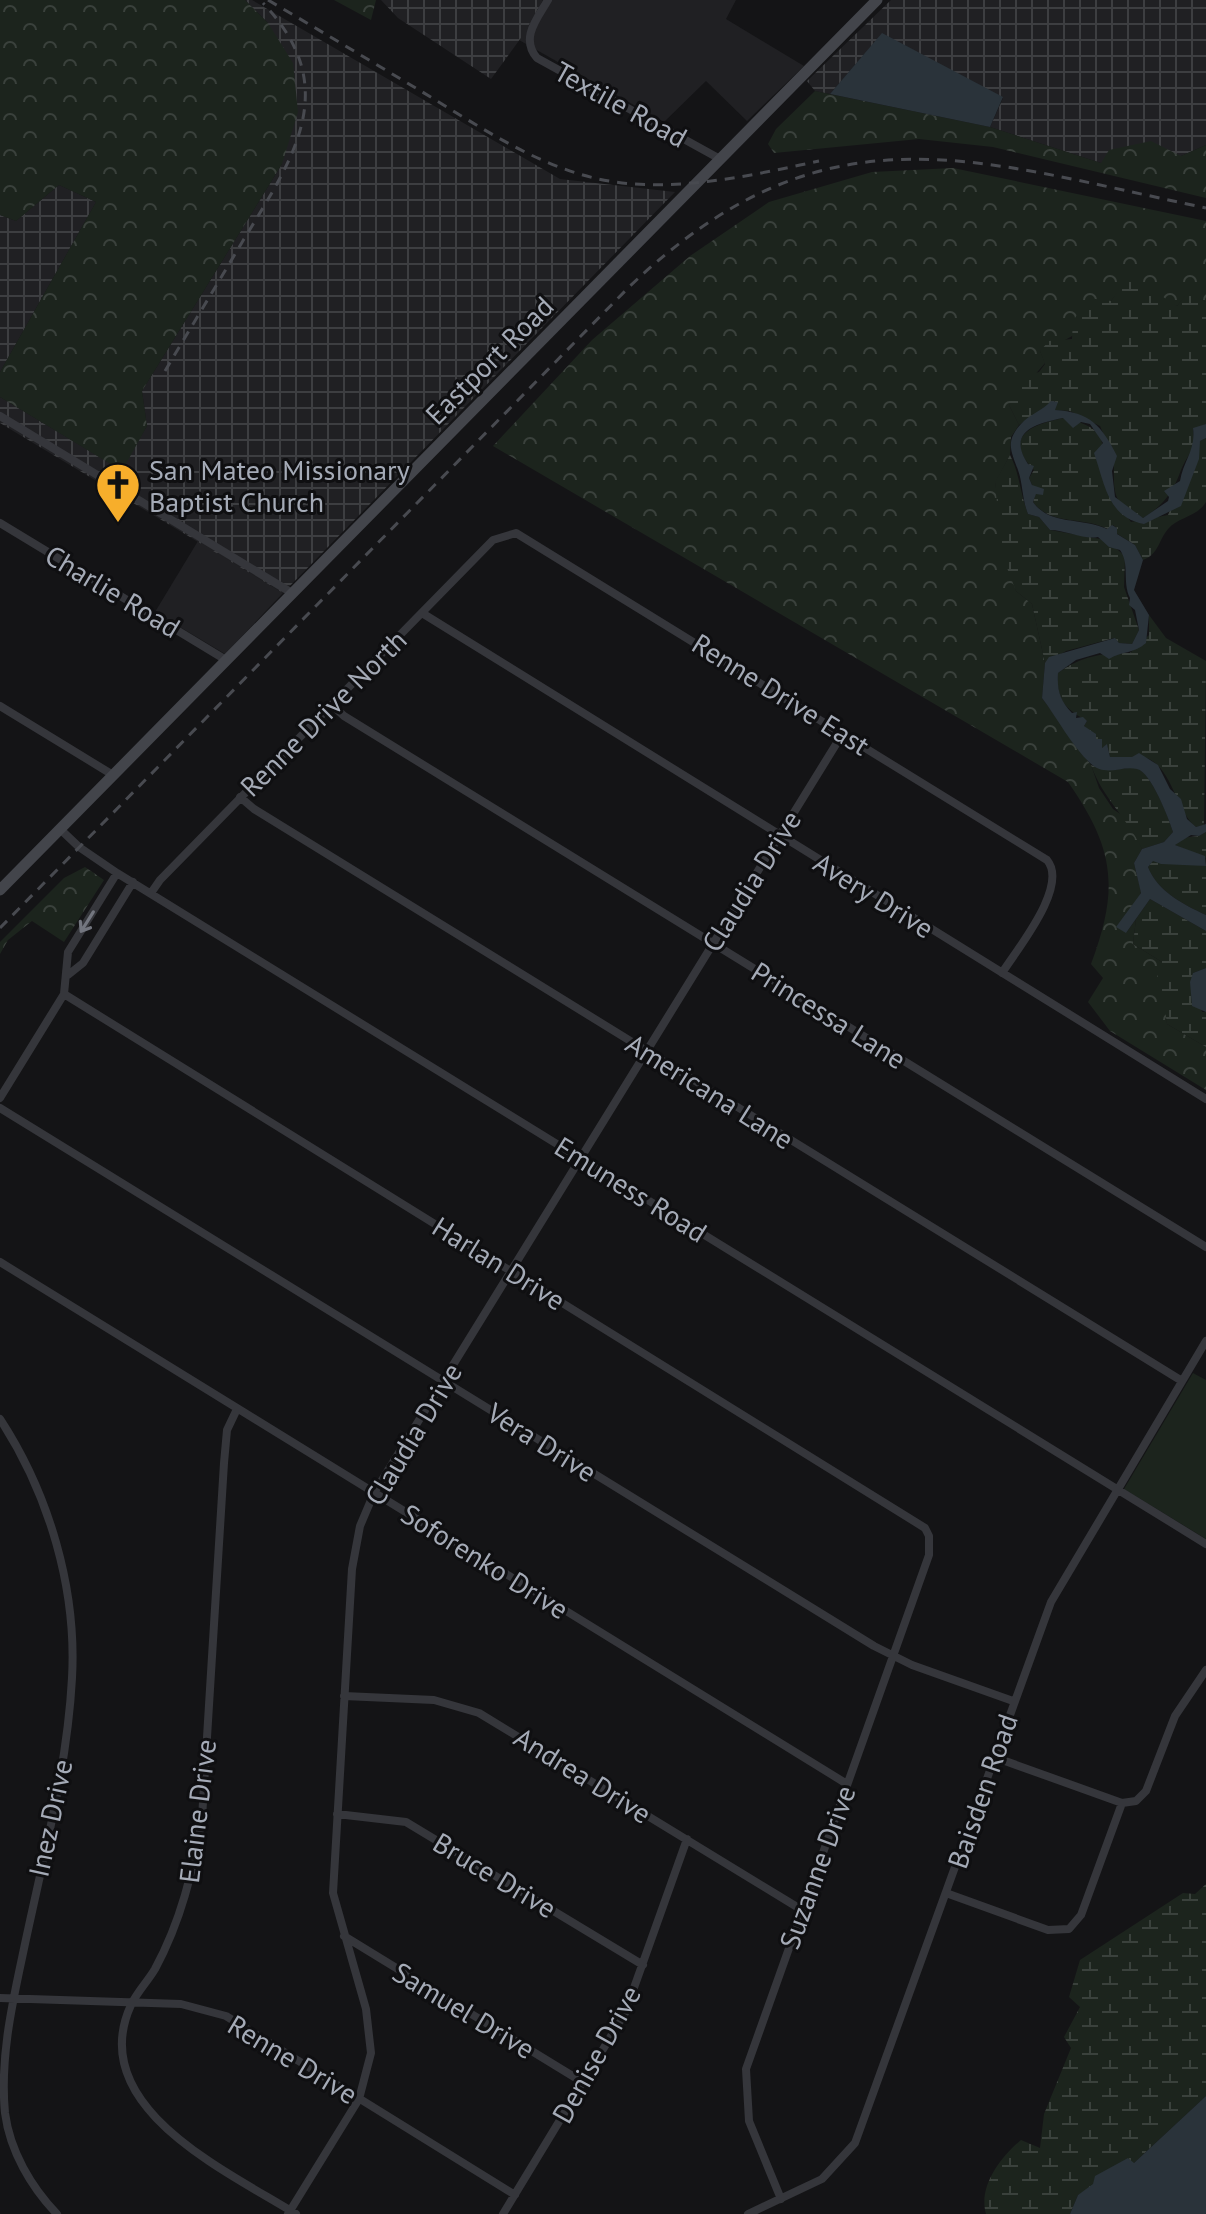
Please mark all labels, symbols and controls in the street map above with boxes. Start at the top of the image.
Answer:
street label: Textile Road [548,52,694,156]
street label: Eastport Road [417,288,561,432]
place label: San Mateo Missionary Baptist Church [149,451,410,520]
church icon: San Mateo Missionary Baptist Church [94,461,142,524]
street label: Charlie Road [39,536,187,646]
street label: Renne Drive North [232,622,414,804]
street label: Renne Drive East [685,625,877,764]
street label: Claudia Drive [693,803,809,959]
street label: Avery Drive [807,844,941,946]
one-way arrow [78,910,94,933]
street label: Princessa Lane [745,953,913,1077]
street label: Americana Lane [619,1025,801,1157]
street label: Emuness Road [548,1128,714,1250]
street label: Harlan Drive [426,1208,572,1318]
street label: Claudia Drive [356,1356,470,1512]
street label: Vera Drive [480,1393,604,1490]
street label: Soforenko Drive [394,1495,576,1627]
street label: Baisden Road [938,1709,1026,1873]
street label: Andrea Drive [508,1718,658,1832]
street label: Elaine Drive [170,1737,224,1885]
street label: Inez Drive [20,1756,80,1880]
street label: Suzanne Drive [770,1780,864,1954]
street label: Bruce Drive [427,1824,563,1926]
street label: Samuel Drive [386,1953,542,2067]
street label: Denise Drive [543,1979,649,2129]
street label: Renne Drive [221,2006,365,2112]

